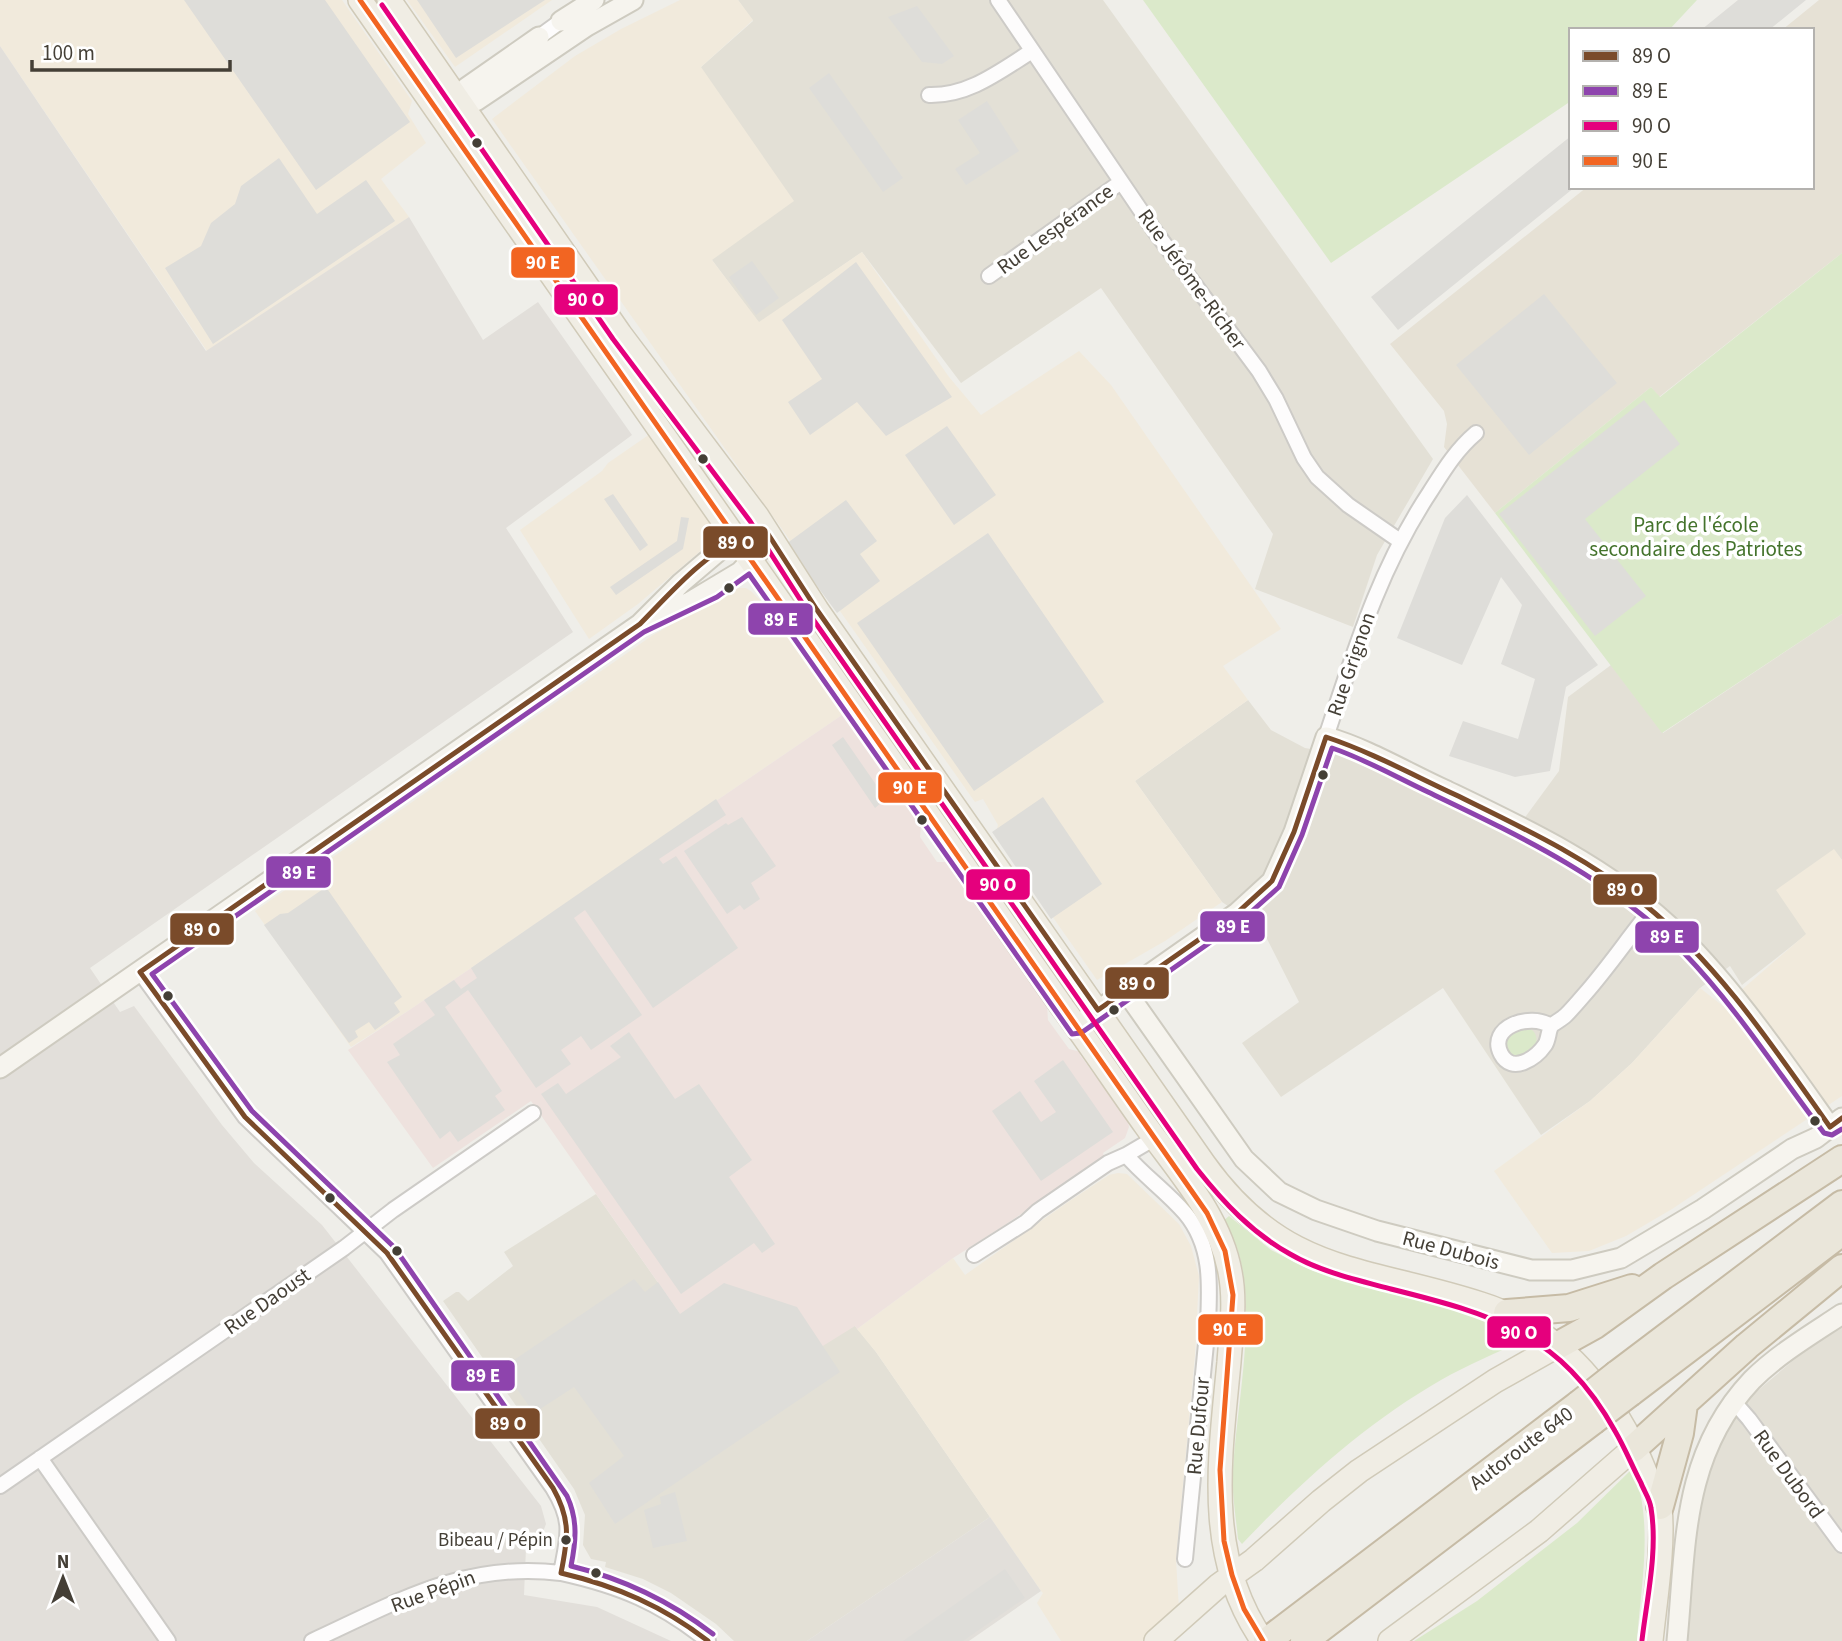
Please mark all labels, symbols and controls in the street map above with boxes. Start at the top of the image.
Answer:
scale bar [32,28,229,72]
legend [1569,28,1814,189]
text: 100 m [42,38,95,68]
text: 89 O [1632,41,1671,71]
text: 89 E [1632,76,1668,106]
text: 90 O [1632,111,1671,141]
unlabelled marker [470,136,484,150]
text: 90 E [1632,146,1668,176]
street label: Rue Lespérance [991,176,1119,282]
street label: Rue Jérôme-Richer [1131,203,1254,356]
line badge: 90 E [510,246,576,279]
text: 90 E [526,250,560,277]
line badge: 90 O [553,283,619,316]
text: 90 O [568,287,604,314]
unlabelled marker [696,452,710,466]
park label: Parc de l'école secondaire des Patriotes [1589,510,1803,564]
line badge: 89 O [702,525,769,559]
text: 89 O [718,530,754,557]
unlabelled marker [722,581,736,595]
line badge: 89 E [747,602,814,636]
text: 89 E [764,607,798,634]
street label: Rue Grignon [1319,608,1383,720]
unlabelled marker [1316,768,1330,782]
line badge: 90 E [877,771,943,804]
text: 90 E [893,775,927,802]
unlabelled marker [915,813,929,827]
line badge: 89 E [265,855,332,889]
text: 89 E [282,860,316,887]
line badge: 90 O [965,868,1031,901]
text: 90 O [980,872,1016,899]
line badge: 89 O [1592,873,1658,906]
text: 89 O [1607,877,1643,904]
line badge: 89 E [1199,910,1266,943]
line badge: 89 O [169,912,235,946]
text: 89 E [1216,914,1250,941]
text: 89 O [184,917,220,944]
line badge: 89 E [1634,920,1700,954]
text: 89 E [1650,924,1684,951]
line badge: 89 O [1104,966,1170,1000]
text: 89 O [1119,971,1155,998]
unlabelled marker [161,989,175,1003]
unlabelled marker [1107,1003,1121,1017]
unlabelled marker [1808,1114,1822,1128]
unlabelled marker [323,1191,337,1205]
street label: Rue Dubois [1399,1223,1503,1277]
unlabelled marker [390,1244,404,1258]
street label: Rue Daoust [218,1260,316,1342]
line badge: 90 E [1197,1313,1264,1346]
line badge: 90 O [1486,1315,1552,1349]
text: 90 E [1213,1317,1247,1344]
text: 90 O [1501,1320,1537,1347]
line badge: 89 E [450,1359,516,1392]
text: 89 E [466,1363,500,1390]
street label: Rue Dufour [1179,1375,1217,1476]
street label: Autoroute 640 [1463,1399,1579,1497]
line badge: 89 O [474,1407,541,1440]
text: 89 O [490,1411,526,1438]
street label: Rue Dubord [1746,1423,1832,1525]
place label: Bibeau / Pépin [438,1527,553,1554]
marker: Bibeau / Pépin [559,1533,573,1547]
north arrow [28,1543,98,1613]
text: N [57,1549,69,1576]
street label: Rue Pépin [386,1562,480,1620]
unlabelled marker [589,1566,603,1580]

